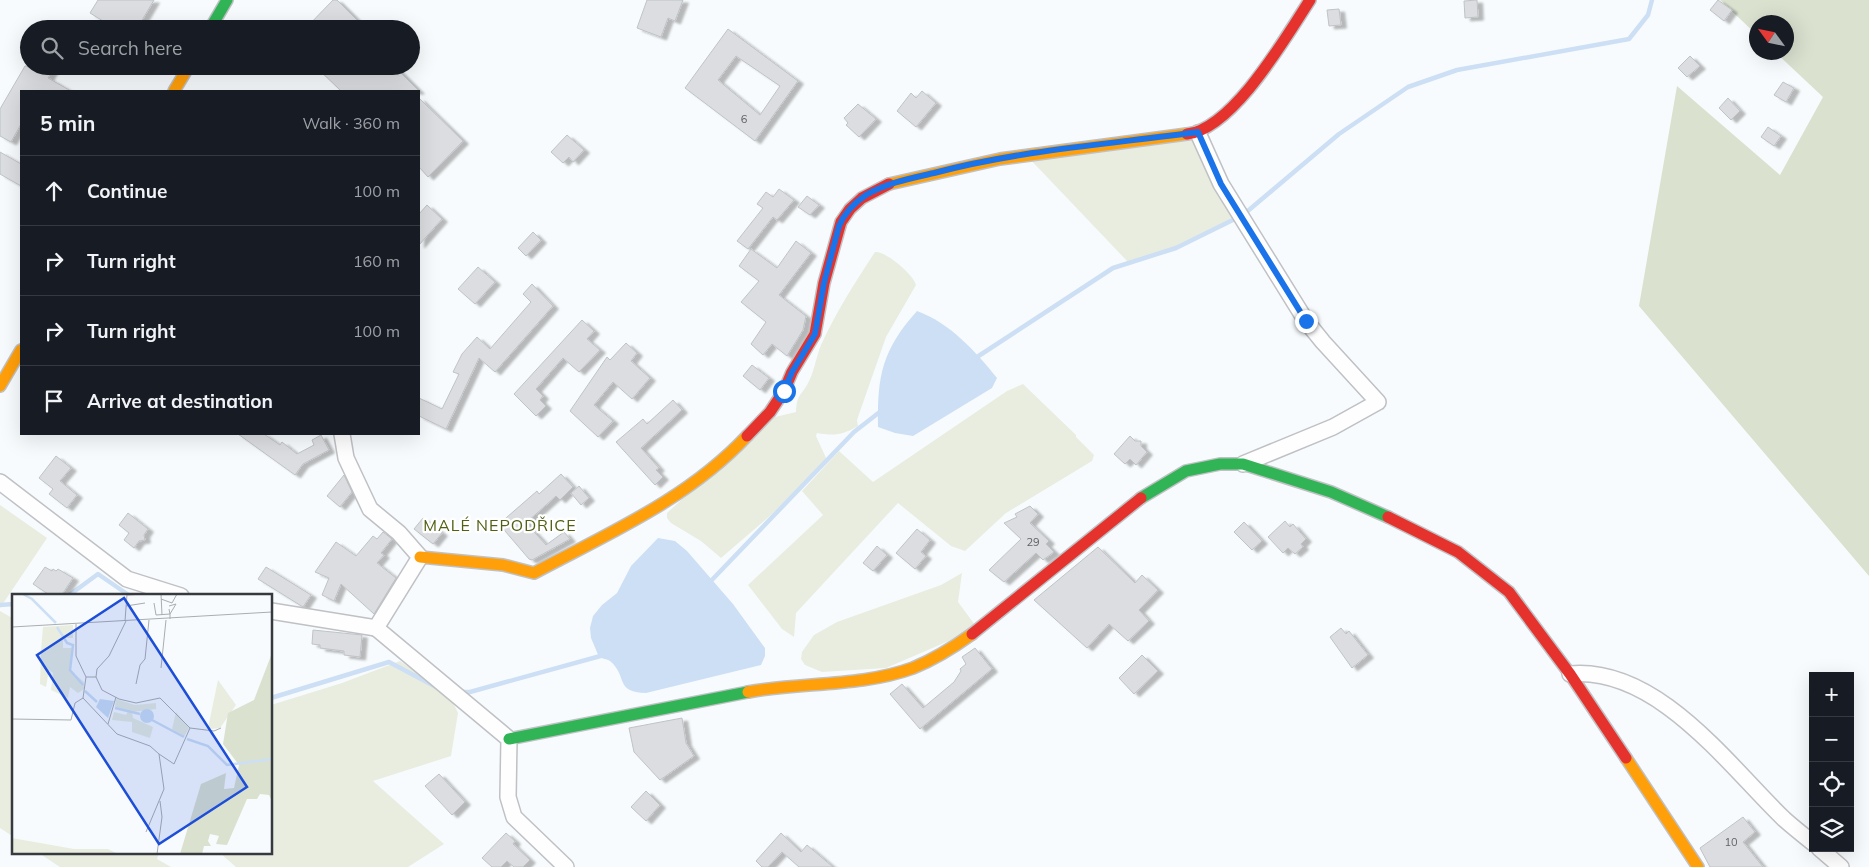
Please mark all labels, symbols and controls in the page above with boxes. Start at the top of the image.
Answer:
north arrow [1749,15,1794,60]
search box [20,20,420,75]
icon: search [38,34,66,62]
text: Search here [78,36,182,60]
text: 5 min [40,110,95,136]
house number: 6 [741,112,748,126]
text: Walk · 360 m [302,113,400,133]
icon: ahead [40,177,68,205]
text: Continue [87,179,167,203]
text: 100 m [353,181,400,201]
icon: right [40,247,68,275]
text: Turn right [87,249,176,273]
text: 160 m [353,251,400,271]
route end [1295,310,1318,333]
icon: right [40,317,68,345]
text: Turn right [87,319,176,343]
text: 100 m [353,321,400,341]
route start [773,380,796,403]
icon: arrive [40,387,68,415]
text: Arrive at destination [87,389,273,413]
district label: MALÉ NEPODŘICE [423,515,577,535]
house number: 29 [1026,535,1040,549]
inset map [12,594,272,854]
map controls [1809,672,1854,852]
button: + [1809,672,1854,717]
button: − [1809,717,1854,762]
button: locate [1809,762,1854,807]
button: layers [1809,807,1854,852]
house number: 10 [1724,835,1738,849]

